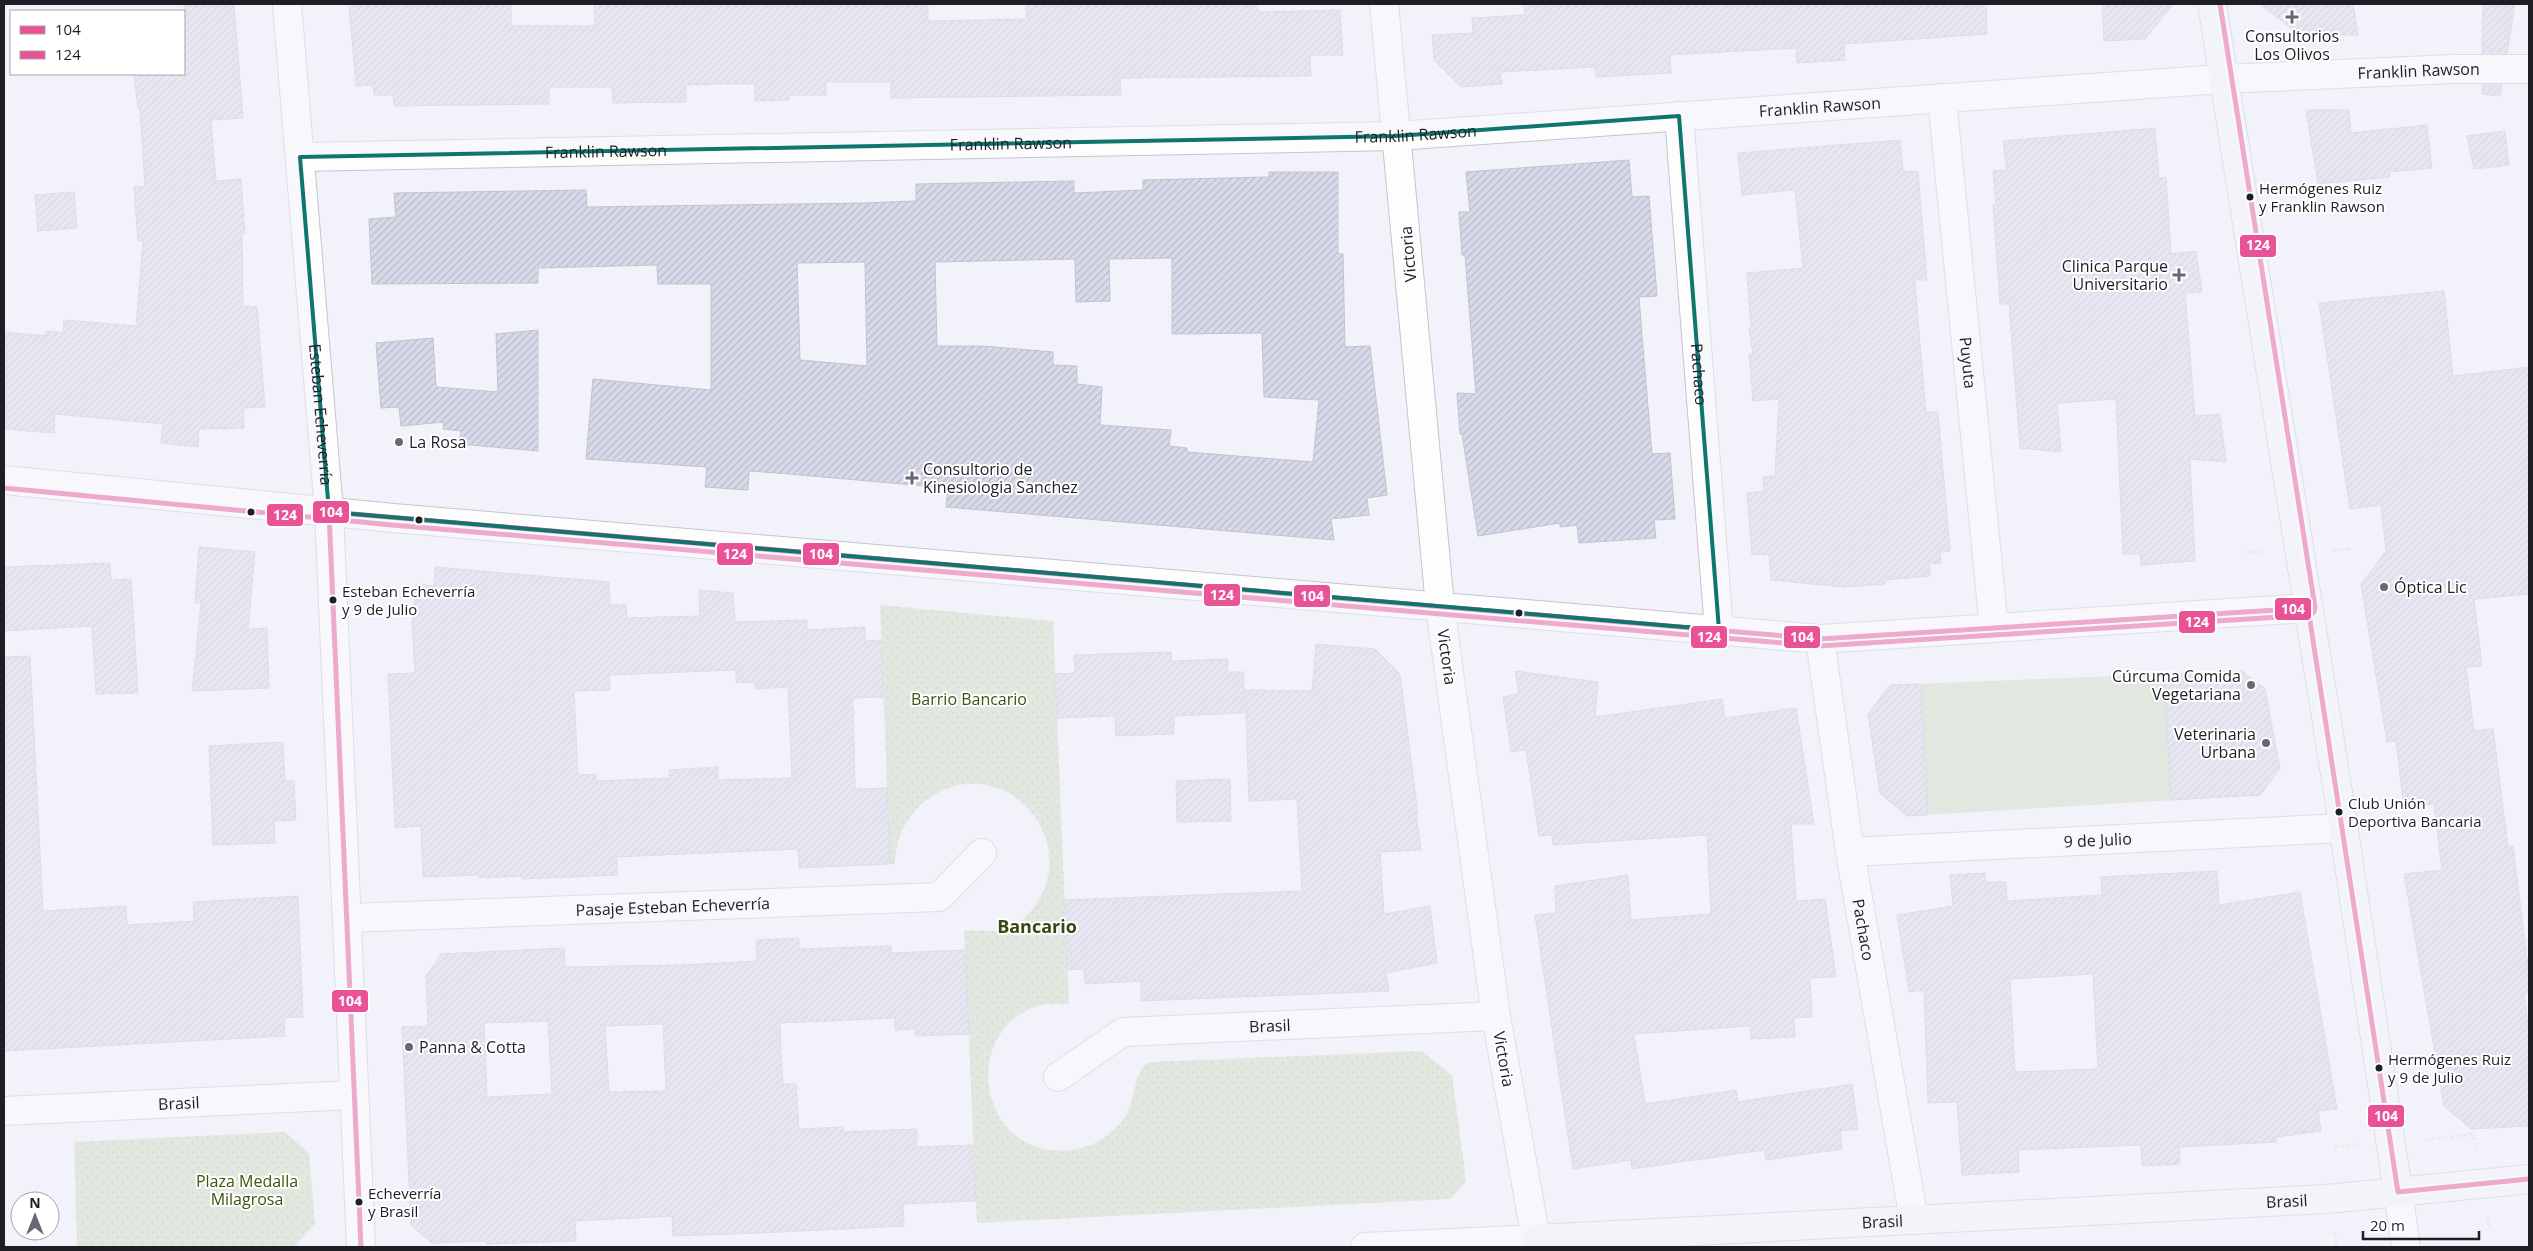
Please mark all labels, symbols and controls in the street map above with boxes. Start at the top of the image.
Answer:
legend [10,10,185,75]
marker: Consultorios Los Olivos [2285,10,2299,24]
text: 104 [55,19,81,39]
place label: Consultorios Los Olivos [2245,25,2339,65]
text: 124 [55,44,81,64]
street label: Franklin Rawson [2357,58,2480,84]
street label: Franklin Rawson [1758,92,1882,122]
street label: Franklin Rawson [1354,119,1477,148]
street label: Franklin Rawson [950,131,1072,156]
street label: Franklin Rawson [545,139,667,163]
place label: Hermógenes Ruiz y Franklin Rawson [2259,178,2385,216]
marker: Hermógenes Ruiz y Franklin Rawson [2245,192,2255,202]
street label: Victoria [1395,225,1421,283]
line badge: 124 [2239,234,2277,258]
text: 124 [2246,235,2270,254]
place label: Clinica Parque Universitario [2062,255,2168,295]
marker: Clinica Parque Universitario [2172,268,2186,282]
street label: Puyuta [1954,336,1981,390]
street label: Pachaco [1686,342,1712,406]
street label: Esteban Echeverría [304,343,338,486]
place label: La Rosa [409,431,466,453]
marker: La Rosa [393,436,405,448]
place label: Consultorio de Kinesiologia Sanchez [923,458,1078,498]
marker: Consultorio de Kinesiologia Sanchez [905,471,919,485]
line badge: 104 [312,500,350,524]
text: 104 [319,502,343,521]
line badge: 124 [266,503,304,527]
text: 124 [273,505,297,524]
unlabelled marker [246,507,256,517]
unlabelled marker [414,515,424,525]
line badge: 124 [716,542,754,566]
line badge: 104 [802,542,840,566]
text: 124 [723,544,747,563]
text: 104 [809,544,833,563]
place label: Óptica Lic [2394,576,2467,598]
place label: Esteban Echeverría y 9 de Julio [342,581,475,619]
marker: Óptica Lic [2378,581,2390,593]
line badge: 124 [1203,583,1241,607]
line badge: 104 [1293,584,1331,608]
text: 124 [1210,585,1234,604]
text: 104 [1300,586,1324,605]
marker: Esteban Echeverría y 9 de Julio [328,595,338,605]
line badge: 104 [2274,597,2312,621]
text: 104 [2281,599,2305,618]
unlabelled marker [1514,608,1524,618]
line badge: 124 [2178,610,2216,634]
text: 124 [2185,612,2209,631]
line badge: 124 [1690,625,1728,649]
line badge: 104 [1783,625,1821,649]
text: 124 [1697,627,1721,646]
text: 104 [1790,627,1814,646]
street label: Victoria [1432,628,1462,686]
place label: Cúrcuma Comida Vegetariana [2112,665,2241,705]
marker: Cúrcuma Comida Vegetariana [2245,679,2257,691]
park label: Barrio Bancario [911,688,1027,710]
place label: Veterinaria Urbana [2174,723,2256,763]
marker: Veterinaria Urbana [2260,737,2272,749]
place label: Club Unión Deportiva Bancaria [2348,793,2482,831]
marker: Club Unión Deportiva Bancaria [2334,807,2344,817]
street label: 9 de Julio [2063,827,2132,853]
street label: Pasaje Esteban Echeverría [575,892,770,921]
street label: Pachaco [1847,897,1880,962]
district label: Bancario [997,914,1077,938]
line badge: 104 [331,989,369,1013]
text: 104 [338,991,362,1010]
street label: Brasil [1249,1014,1291,1038]
street label: Victoria [1488,1029,1520,1089]
place label: Panna & Cotta [419,1036,526,1058]
marker: Panna & Cotta [403,1041,415,1053]
place label: Hermógenes Ruiz y 9 de Julio [2388,1049,2511,1087]
marker: Hermógenes Ruiz y 9 de Julio [2374,1063,2384,1073]
street label: Brasil [158,1091,200,1115]
line badge: 104 [2367,1104,2405,1128]
text: 104 [2374,1106,2398,1125]
park label: Plaza Medalla Milagrosa [196,1170,298,1210]
place label: Echeverría y Brasil [368,1183,441,1221]
street label: Brasil [2266,1189,2308,1213]
north arrow [10,1191,60,1241]
text: N [29,1193,41,1212]
marker: Echeverría y Brasil [354,1197,364,1207]
scale bar [2363,1208,2479,1240]
street label: Brasil [1861,1209,1904,1234]
text: 20 m [2370,1215,2405,1235]

